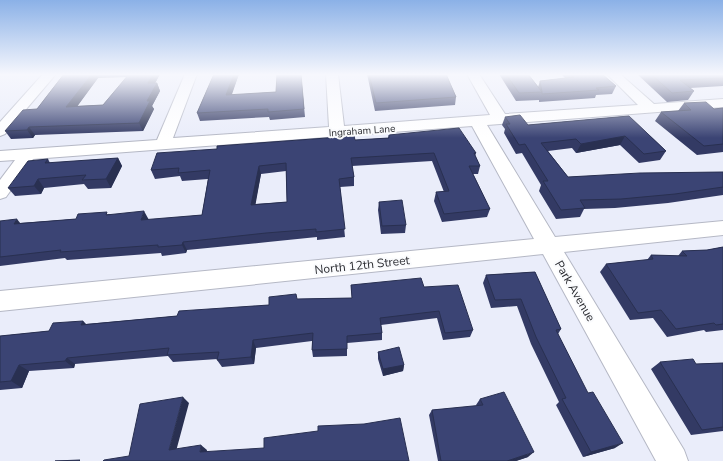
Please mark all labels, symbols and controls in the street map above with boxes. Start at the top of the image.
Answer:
street label: Ingraham Lane [328,122,396,140]
street label: North 12th Street [314,252,411,278]
street label: Park Avenue [551,258,599,324]

